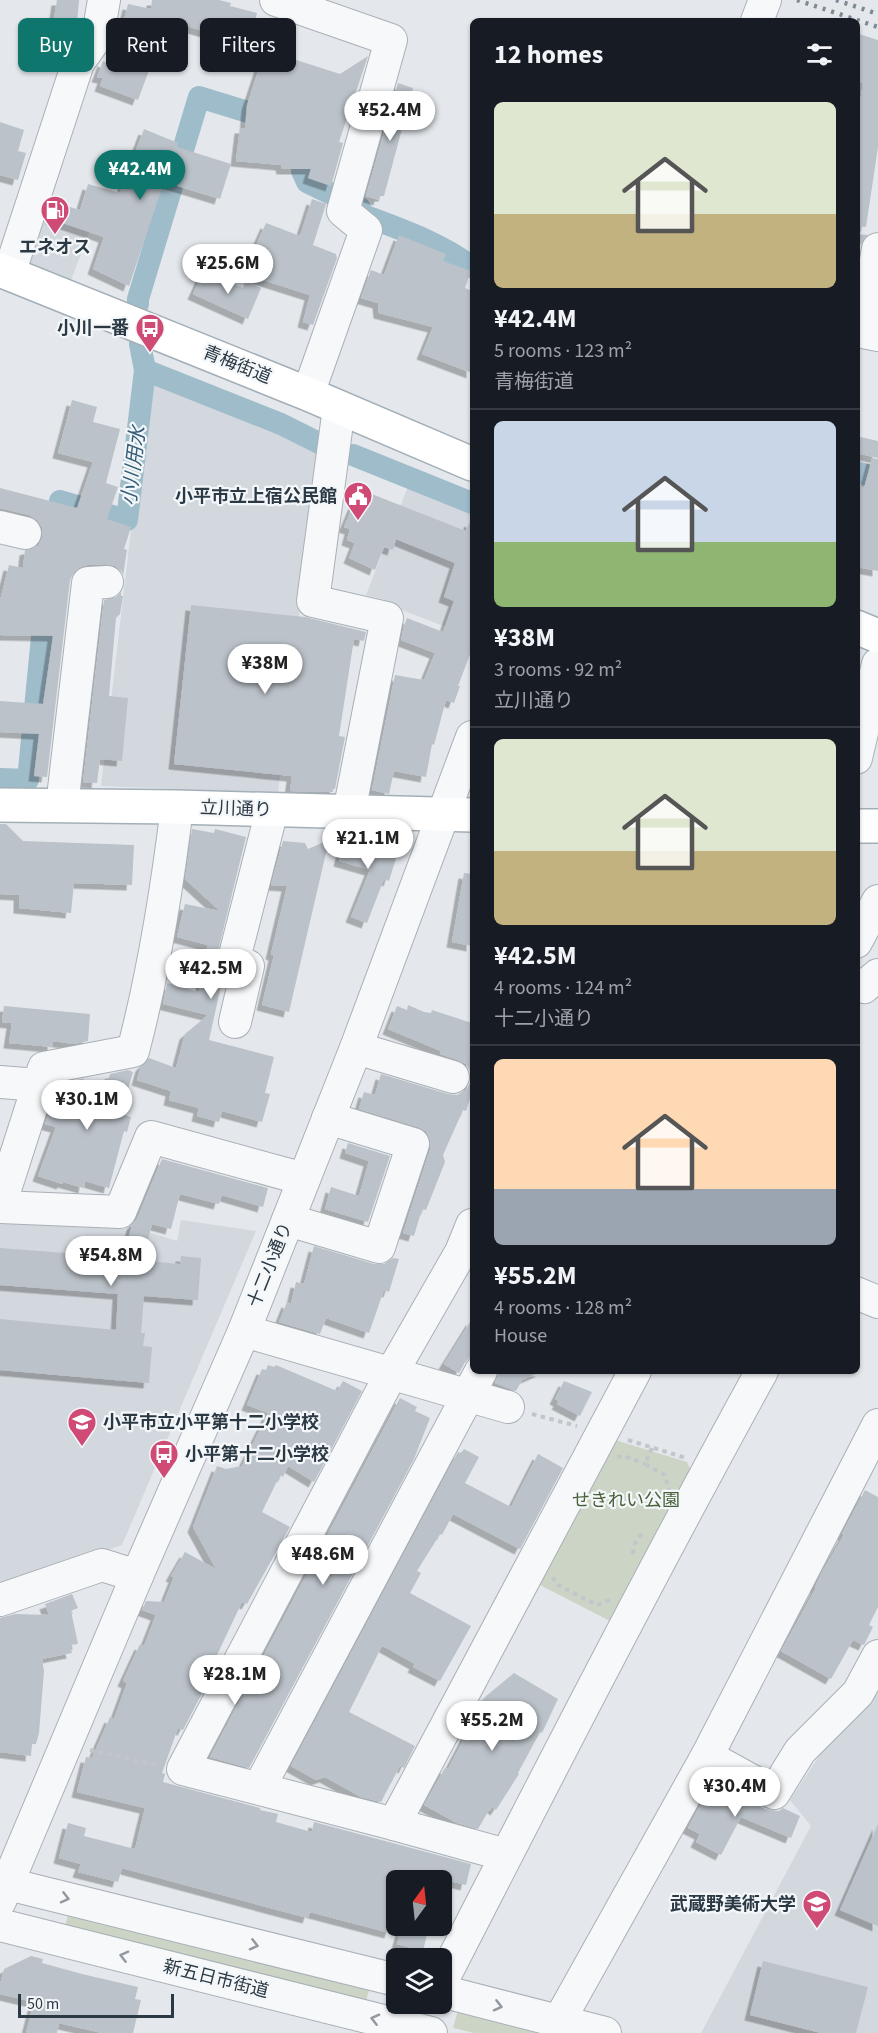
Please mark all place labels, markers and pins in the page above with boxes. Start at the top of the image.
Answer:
pin: ¥52.4M [341,91,439,142]
pin: ¥42.4M [91,150,189,201]
fuel station icon: エネオス [39,194,71,236]
place label: エネオス [19,235,91,260]
pin: ¥25.6M [179,244,277,295]
bus stop icon: 小川一番 [134,312,166,354]
place label: 小川一番 [57,316,129,341]
public building icon: 小平市立上宿公民館 [342,480,374,522]
place label: 小平市立上宿公民館 [175,484,337,509]
pin: ¥38M [229,644,301,695]
pin: ¥21.1M [319,819,417,870]
pin: ¥42.5M [162,949,260,1000]
pin: ¥30.1M [38,1080,136,1131]
pin: ¥54.8M [62,1236,160,1287]
school or university icon: 小平市立小平第十二小学校 [66,1406,98,1448]
place label: 小平市立小平第十二小学校 [103,1410,319,1435]
bus stop icon: 小平第十二小学校 [148,1438,180,1480]
place label: 小平第十二小学校 [185,1442,329,1467]
pin: ¥48.6M [274,1535,372,1586]
pin: ¥28.1M [186,1655,284,1706]
pin: ¥55.2M [443,1701,541,1752]
pin: ¥30.4M [686,1767,784,1818]
school or university icon: 武蔵野美術大学 [801,1888,833,1930]
place label: 武蔵野美術大学 [670,1892,796,1917]

